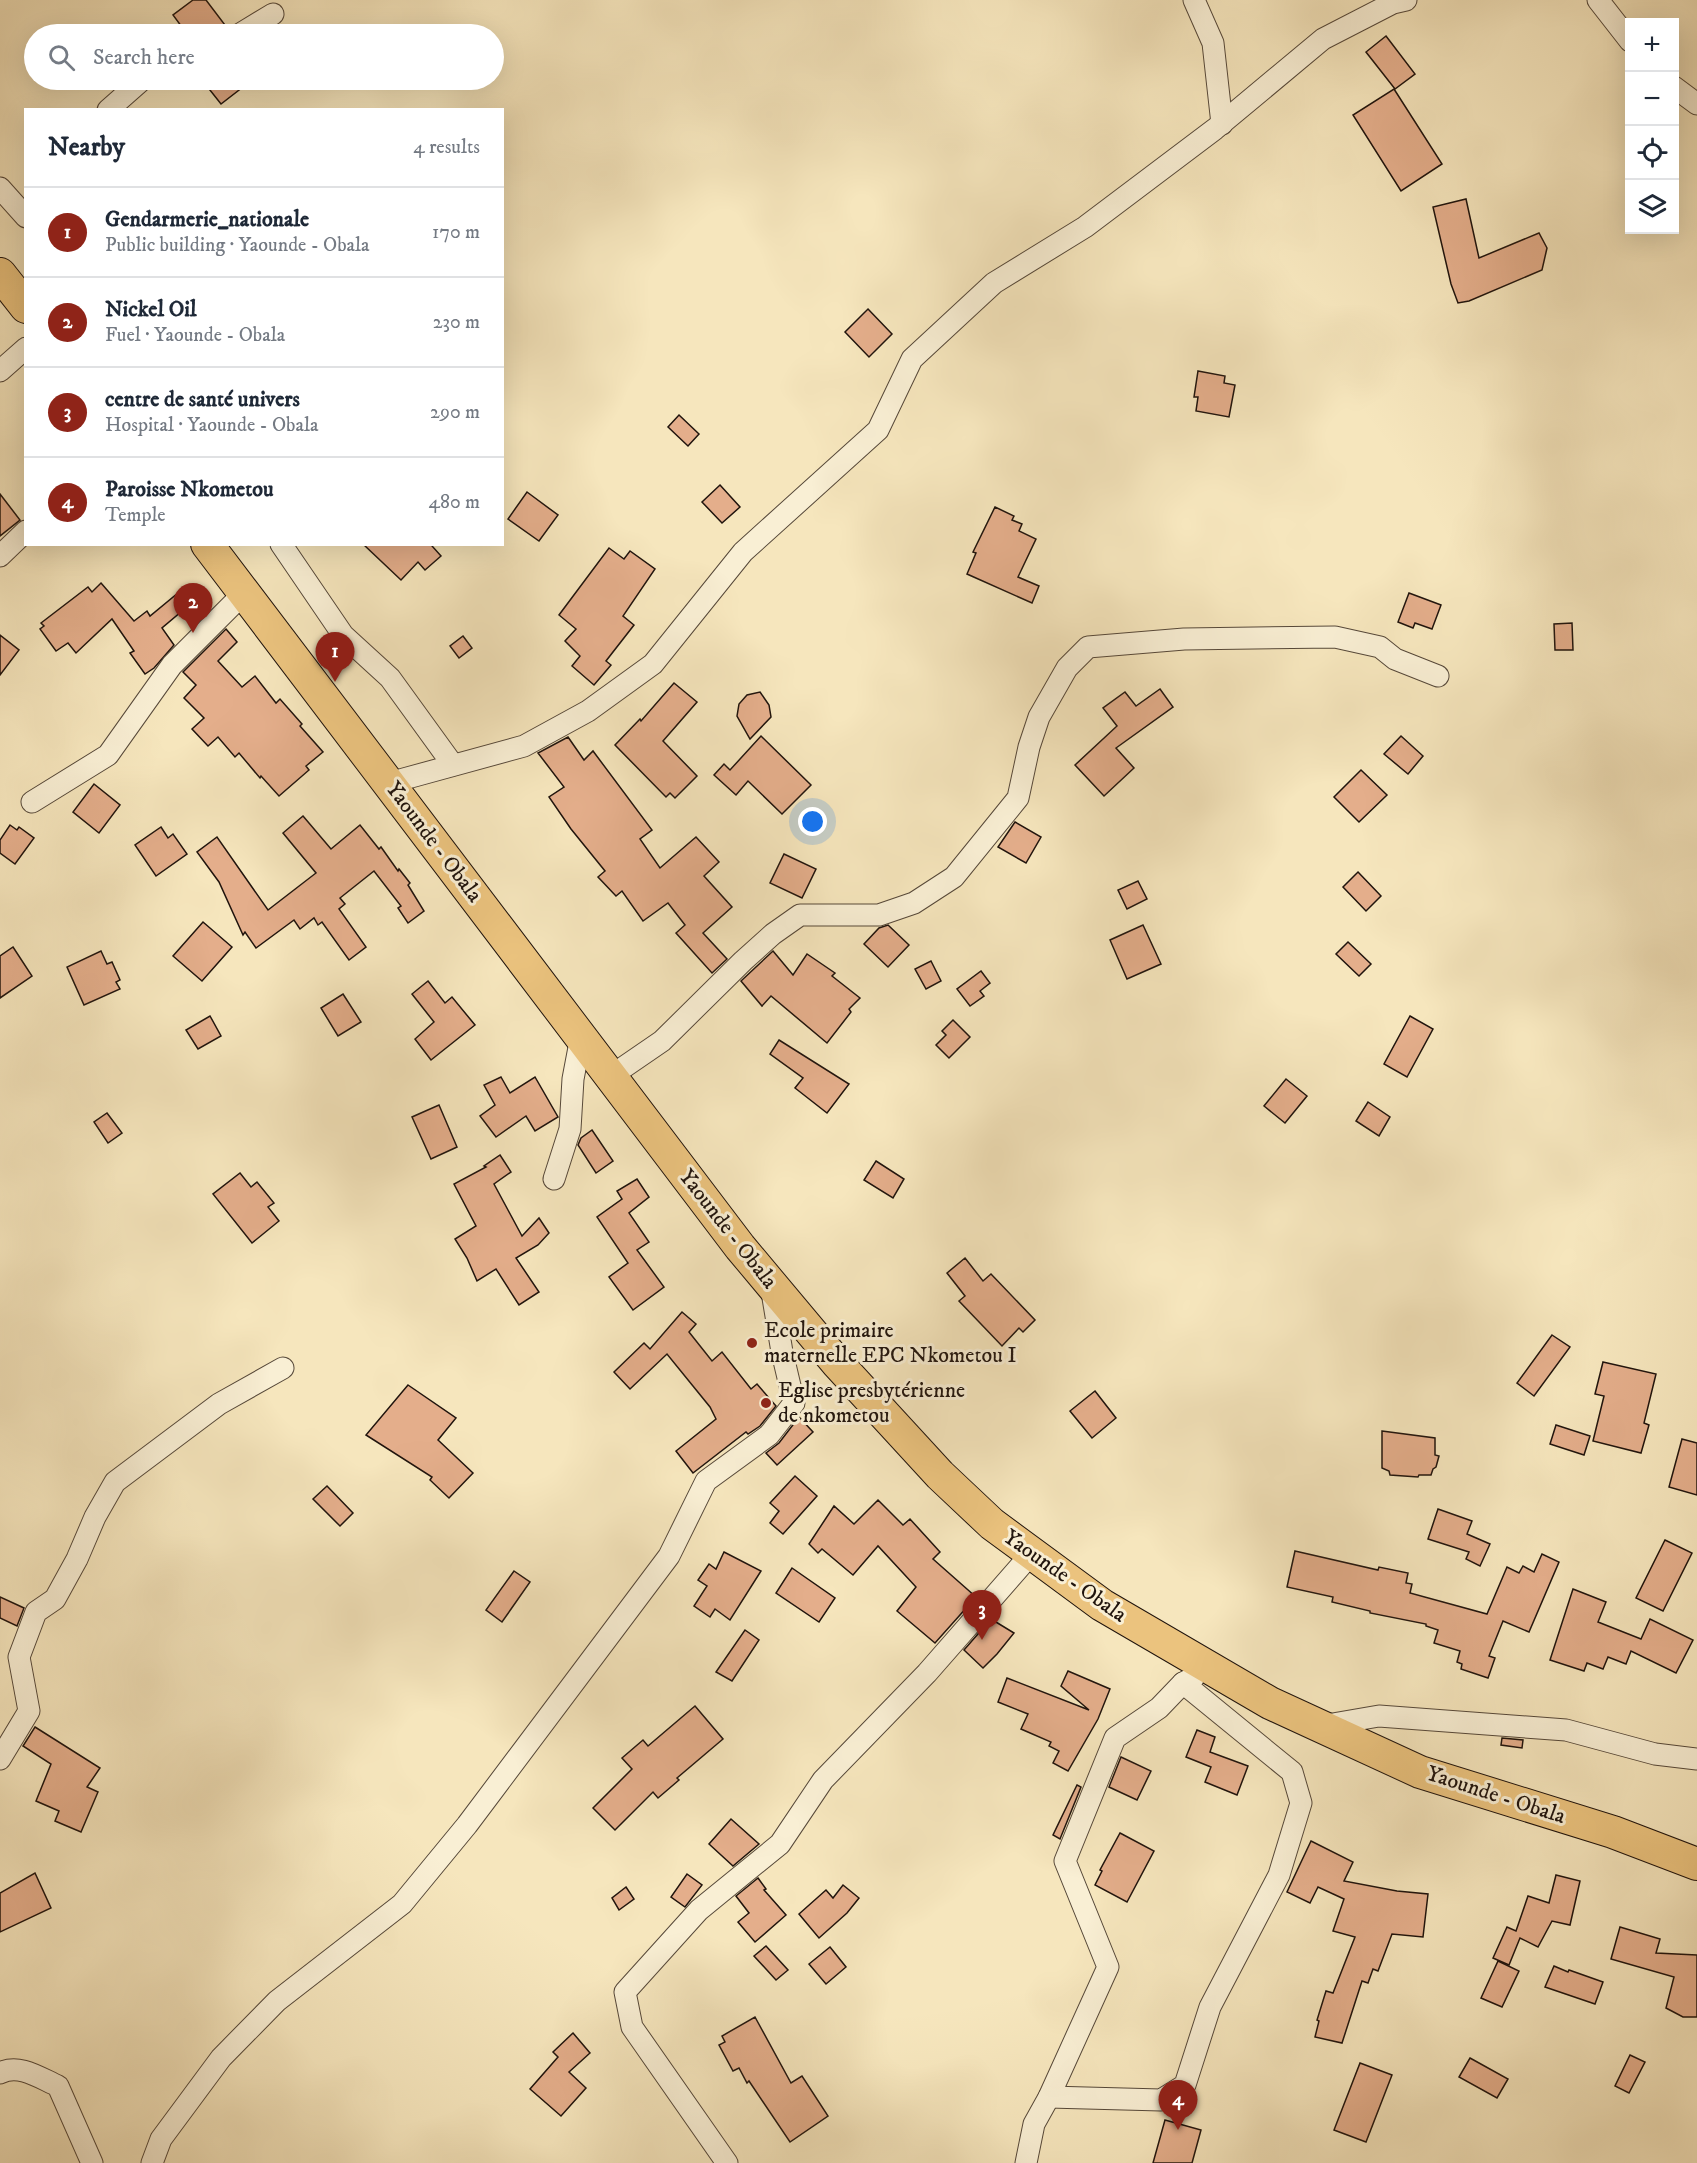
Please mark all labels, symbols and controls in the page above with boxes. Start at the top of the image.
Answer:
map controls [1625,18,1679,234]
button: + [1625,18,1679,72]
search box [24,24,504,90]
icon: search [45,41,78,74]
text: Search here [93,44,195,71]
button: − [1625,72,1679,126]
button: locate [1625,126,1679,180]
text: Nearby [48,131,125,164]
text: 4 results [413,135,480,160]
button: layers [1625,180,1679,234]
text: Gendarmerie_nationale [105,206,309,233]
text: 1 [64,220,71,245]
text: 170 m [432,220,480,245]
text: Public building · Yaounde - Obala [105,233,370,258]
text: Nickel Oil [105,296,197,323]
text: 2 [63,310,72,335]
text: 230 m [433,310,480,335]
text: Fuel · Yaounde - Obala [105,323,285,348]
text: centre de santé univers [105,386,300,413]
text: 3 [64,400,71,425]
text: 290 m [430,400,480,425]
text: Hospital · Yaounde - Obala [105,413,318,438]
text: Paroisse Nkometou [105,476,274,503]
text: 4 [62,490,73,515]
text: 480 m [428,490,480,515]
text: Temple [105,503,166,528]
pin: 2 [174,584,212,633]
pin: 1 [316,632,354,682]
street label: Yaounde - Obala [380,776,489,908]
your location [798,807,827,836]
street label: Yaounde - Obala [673,1164,783,1295]
place label: Ecole primaire maternelle EPC Nkometou I [764,1317,1017,1369]
marker: Ecole primaire maternelle EPC Nkometou I [745,1336,759,1350]
place label: Eglise presbytérienne de nkometou [778,1377,965,1429]
marker: Eglise presbytérienne de nkometou [759,1396,773,1410]
street label: Yaounde - Obala [998,1524,1132,1629]
pin: 3 [962,1590,1002,1640]
street label: Yaounde - Obala [1423,1760,1569,1830]
pin: 4 [1158,2080,1198,2130]

